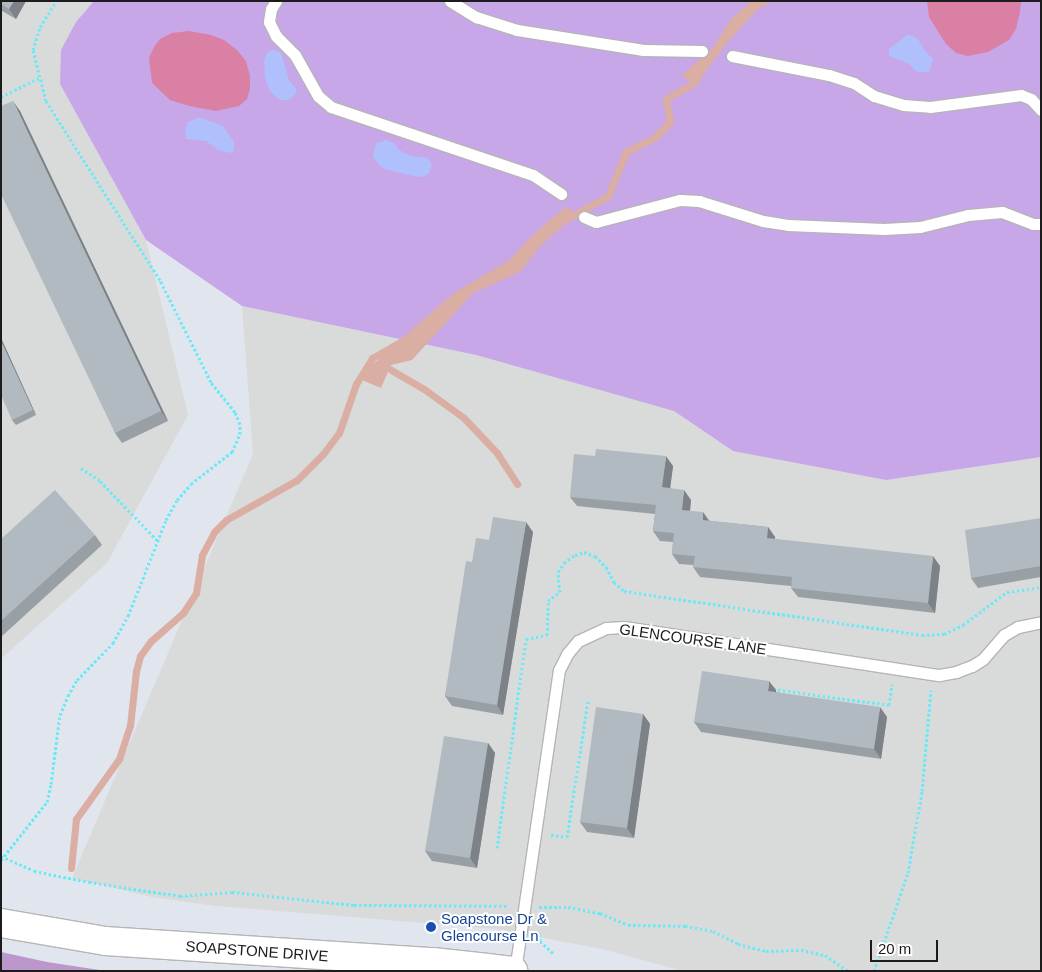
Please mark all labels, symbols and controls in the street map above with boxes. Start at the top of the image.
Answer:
street label: GLENCOURSE LANE [618,620,768,658]
place label: Soapstone Dr & Glencourse Ln [441,909,547,944]
marker: Soapstone Dr & Glencourse Ln [425,921,437,933]
scale bar [872,930,940,962]
street label: SOAPSTONE DRIVE [185,937,329,965]
text: 20 m [878,940,911,957]

